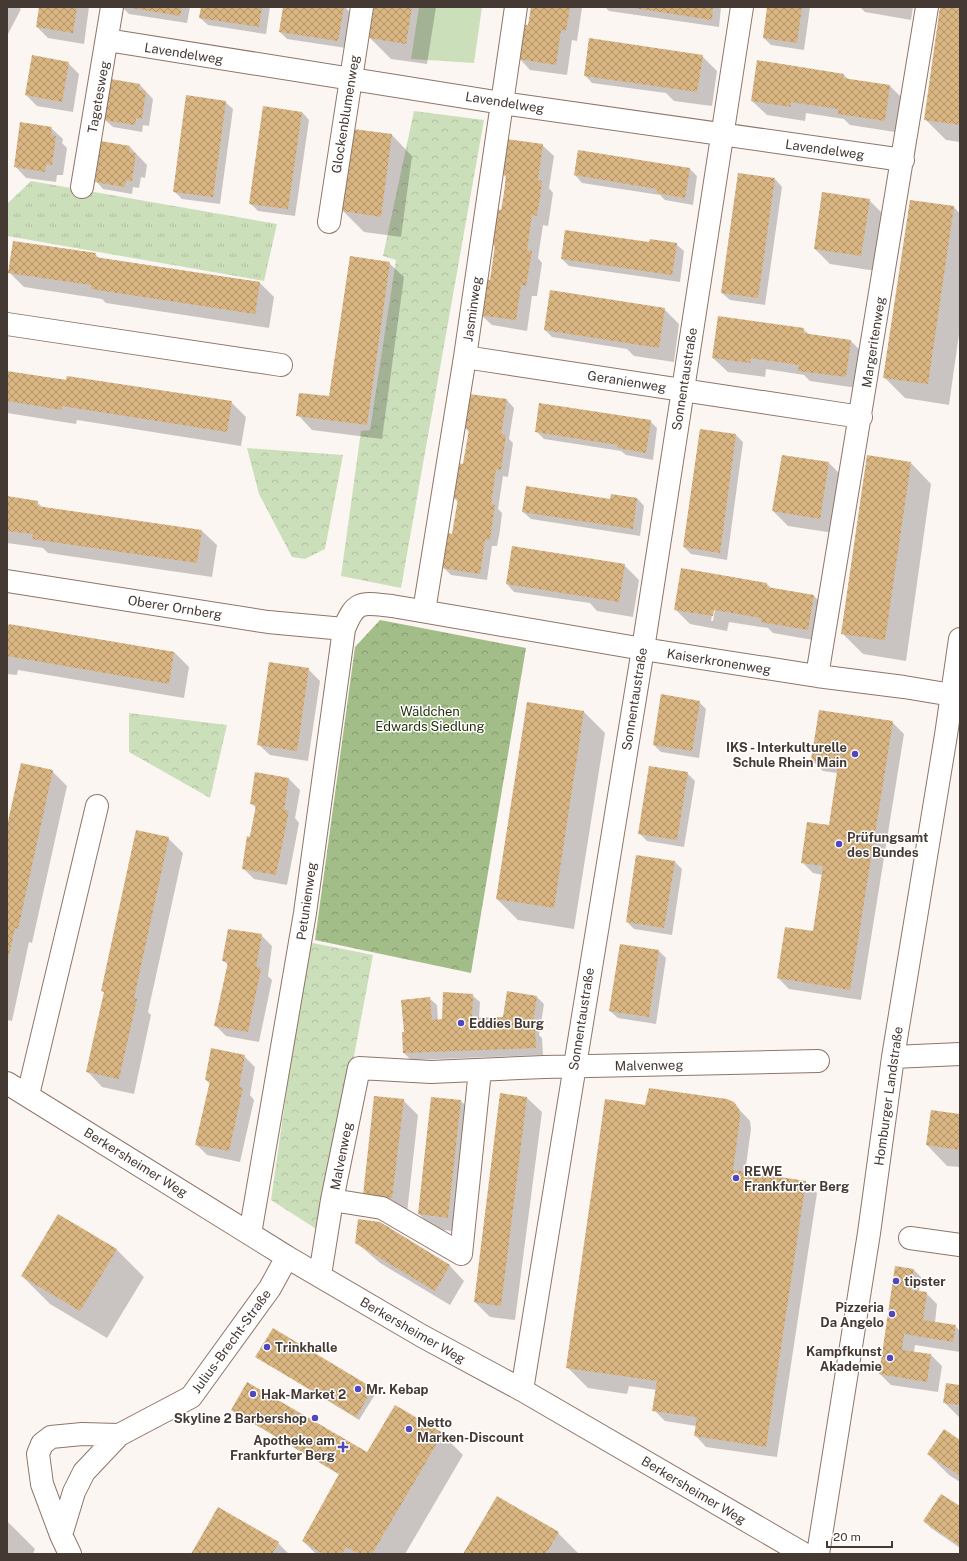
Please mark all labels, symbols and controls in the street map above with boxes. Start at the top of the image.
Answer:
street label: Lavendelweg [143,40,224,67]
street label: Glockenblumenweg [329,54,362,174]
street label: Tagetesweg [85,60,112,134]
street label: Lavendelweg [464,89,545,116]
street label: Lavendelweg [784,137,865,162]
street label: Jasminweg [460,275,485,343]
street label: Margeritenweg [859,295,888,389]
street label: Sonnentaustraße [669,327,700,432]
street label: Geranienweg [586,368,667,395]
street label: Oberer Ornberg [127,593,223,622]
street label: Kaiserkronenweg [666,646,772,677]
street label: Sonnentaustraße [619,647,650,752]
park label: Wäldchen Edwards Siedlung [375,704,485,734]
place label: IKS - Interkulturelle Schule Rhein Main [726,740,847,770]
marker: IKS - Interkulturelle Schule Rhein Main [850,749,860,759]
place label: Prüfungsamt des Bundes [847,830,928,860]
marker: Prüfungsamt des Bundes [834,839,844,849]
street label: Petunienweg [294,861,319,941]
street label: Sonnentaustraße [566,967,597,1072]
place label: Eddies Burg [469,1016,544,1031]
marker: Eddies Burg [456,1018,466,1028]
street label: Homburger Landstraße [871,1025,906,1167]
street label: Malvenweg [614,1057,684,1074]
street label: Malvenweg [328,1121,355,1191]
street label: Berkersheimer Weg [81,1125,190,1200]
place label: REWE Frankfurter Berg [744,1164,849,1194]
marker: REWE Frankfurter Berg [731,1173,741,1183]
place label: tipster [904,1274,946,1289]
marker: tipster [891,1276,901,1286]
street label: Julius-Brecht-Straße [189,1287,274,1396]
street label: Berkersheimer Weg [357,1294,468,1367]
place label: Pizzeria Da Angelo [820,1300,884,1330]
marker: Pizzeria Da Angelo [887,1309,897,1319]
place label: Trinkhalle [275,1340,337,1355]
marker: Trinkhalle [262,1342,272,1352]
place label: Kampfkunst Akademie [806,1344,882,1374]
marker: Kampfkunst Akademie [885,1353,895,1363]
place label: Mr. Kebap [366,1382,429,1397]
marker: Mr. Kebap [353,1384,363,1394]
place label: Hak-Market 2 [261,1387,346,1402]
marker: Hak-Market 2 [248,1389,258,1399]
place label: Skyline 2 Barbershop [174,1411,307,1426]
marker: Skyline 2 Barbershop [310,1413,320,1423]
place label: Netto Marken-Discount [417,1415,524,1445]
marker: Netto Marken-Discount [404,1424,414,1434]
place label: Apotheke am Frankfurter Berg [230,1433,335,1463]
marker: Apotheke am Frankfurter Berg [338,1442,348,1452]
street label: Berkersheimer Weg [639,1453,749,1528]
scale bar [827,1523,892,1549]
text: 20 m [833,1530,861,1544]

